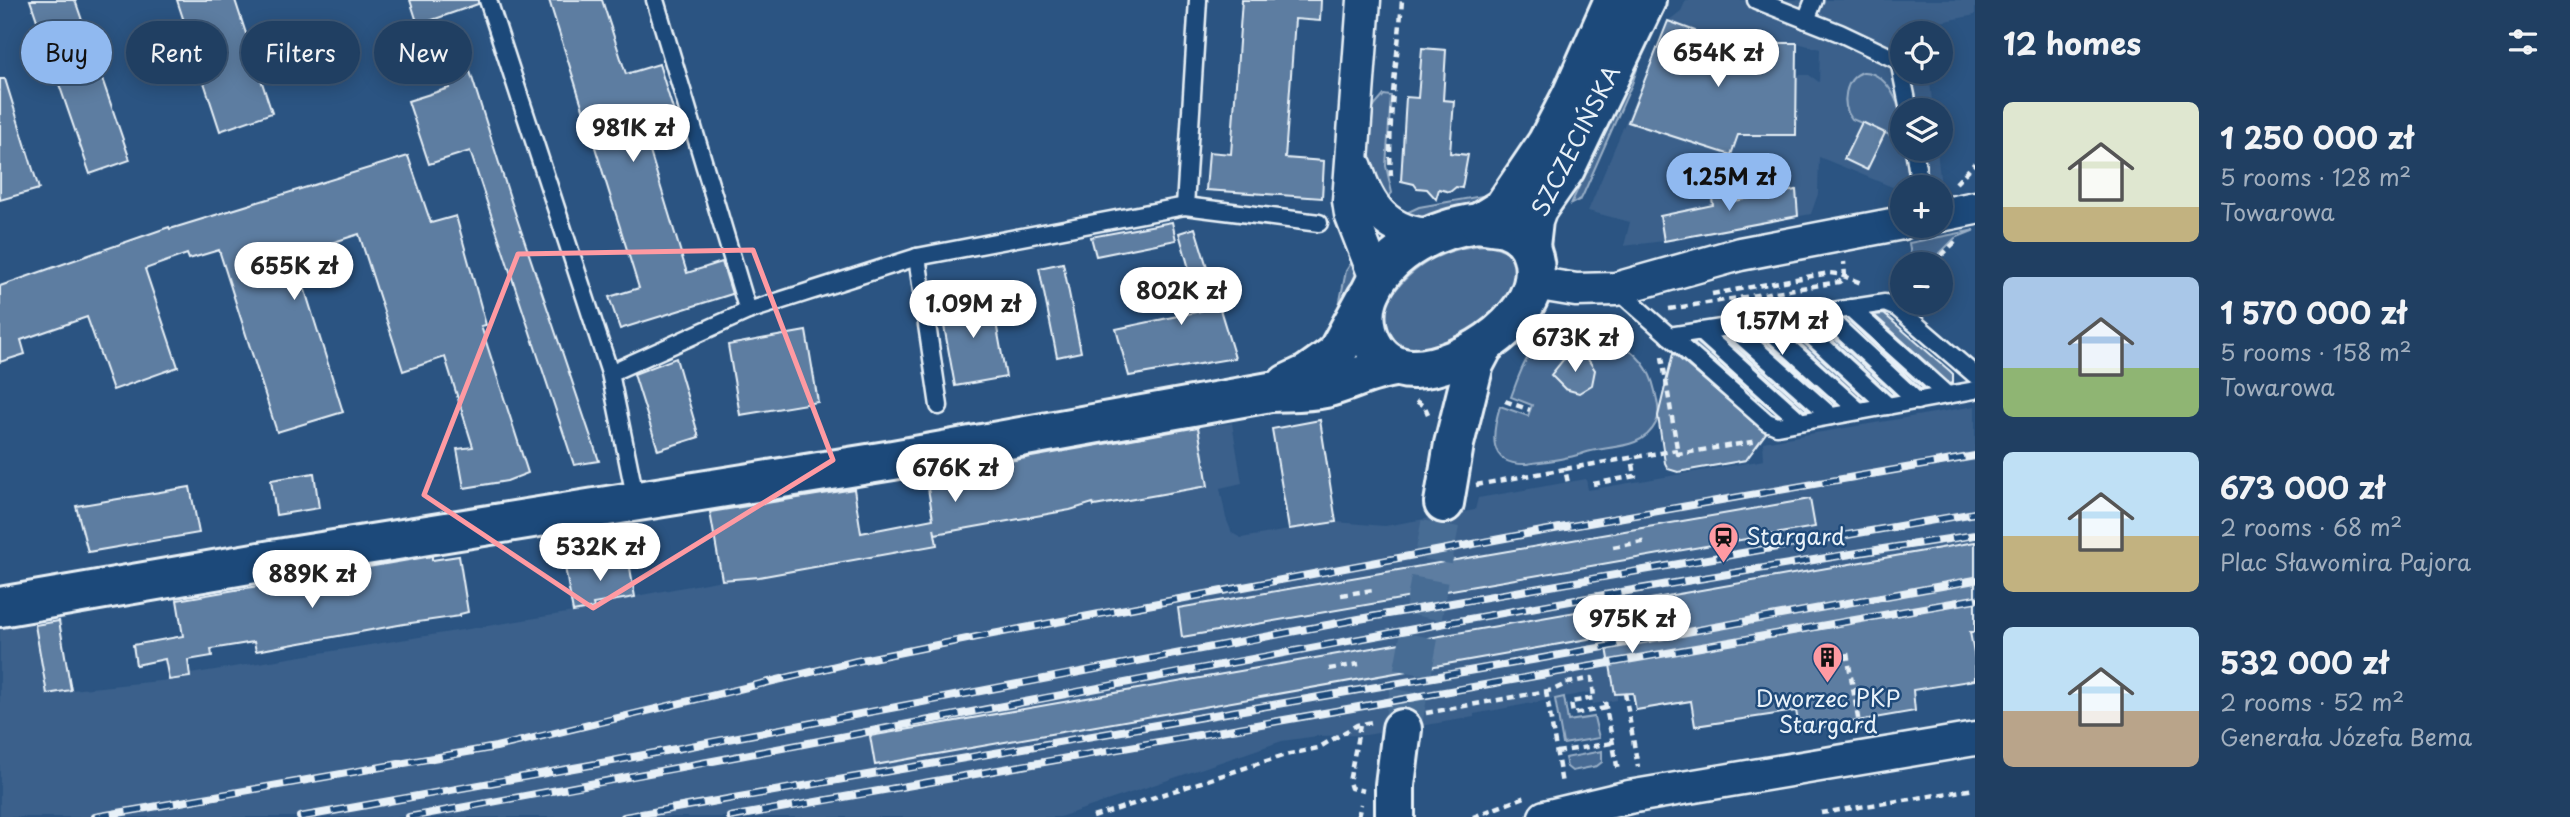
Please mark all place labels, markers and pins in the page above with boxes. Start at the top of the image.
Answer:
pin: 654K zł [1653,29,1783,89]
pin: 981K zł [568,104,698,164]
pin: 1.25M zł [1657,154,1801,213]
pin: 655K zł [229,243,359,302]
pin: 802K zł [1116,268,1246,327]
pin: 1.09M zł [901,280,1045,340]
pin: 1.57M zł [1710,298,1854,357]
pin: 673K zł [1510,314,1640,374]
pin: 676K zł [890,444,1020,504]
place label: Stargard [1746,518,1845,553]
station icon: Stargard [1706,520,1740,564]
pin: 532K zł [535,524,665,583]
pin: 889K zł [247,550,377,610]
pin: 975K zł [1567,596,1697,655]
building icon: Dworzec PKP Stargard [1811,641,1845,685]
place label: Dworzec PKP Stargard [1756,680,1900,741]

